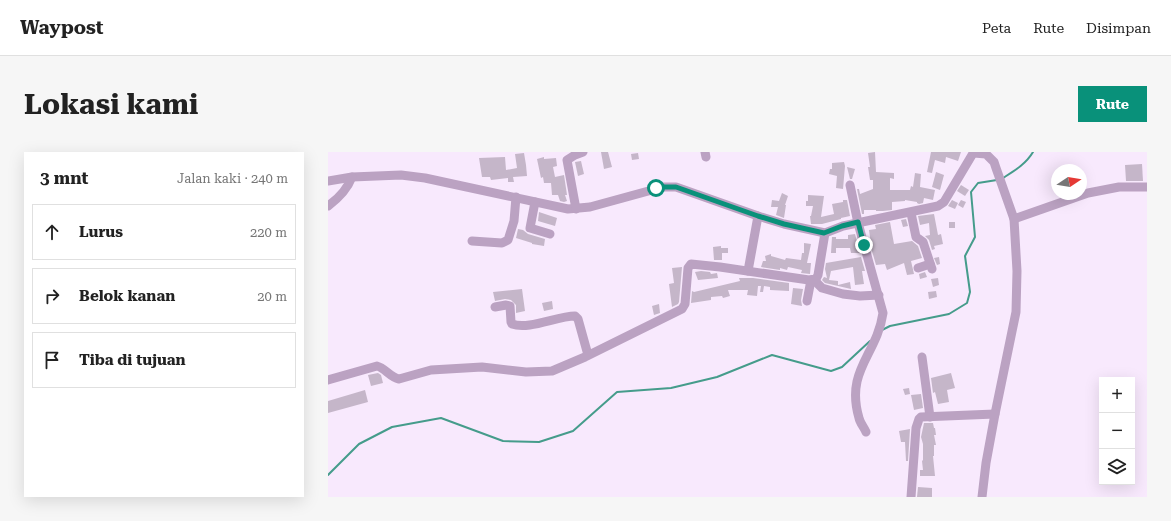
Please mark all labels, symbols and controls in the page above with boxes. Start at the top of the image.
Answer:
text: Waypost [20,16,103,39]
text: Peta [982,20,1011,36]
text: Rute [1033,20,1064,36]
text: Disimpan [1086,20,1151,36]
button: Rute [1078,86,1147,122]
text: Lokasi kami [24,88,198,121]
north arrow [1051,164,1087,200]
text: 3 mnt [40,168,89,188]
text: Jalan kaki · 240 m [177,171,288,186]
route start [647,179,665,197]
icon: ahead [41,221,63,243]
text: Lurus [79,223,123,241]
text: 220 m [250,225,287,240]
route end [855,236,873,254]
icon: right [41,285,63,307]
text: Belok kanan [79,287,175,305]
text: 20 m [257,289,287,304]
icon: arrive [41,349,63,371]
text: Tiba di tujuan [79,351,186,369]
map controls [1099,377,1135,485]
button: + [1099,377,1135,413]
button: − [1099,413,1135,449]
button: layers [1099,449,1135,485]

